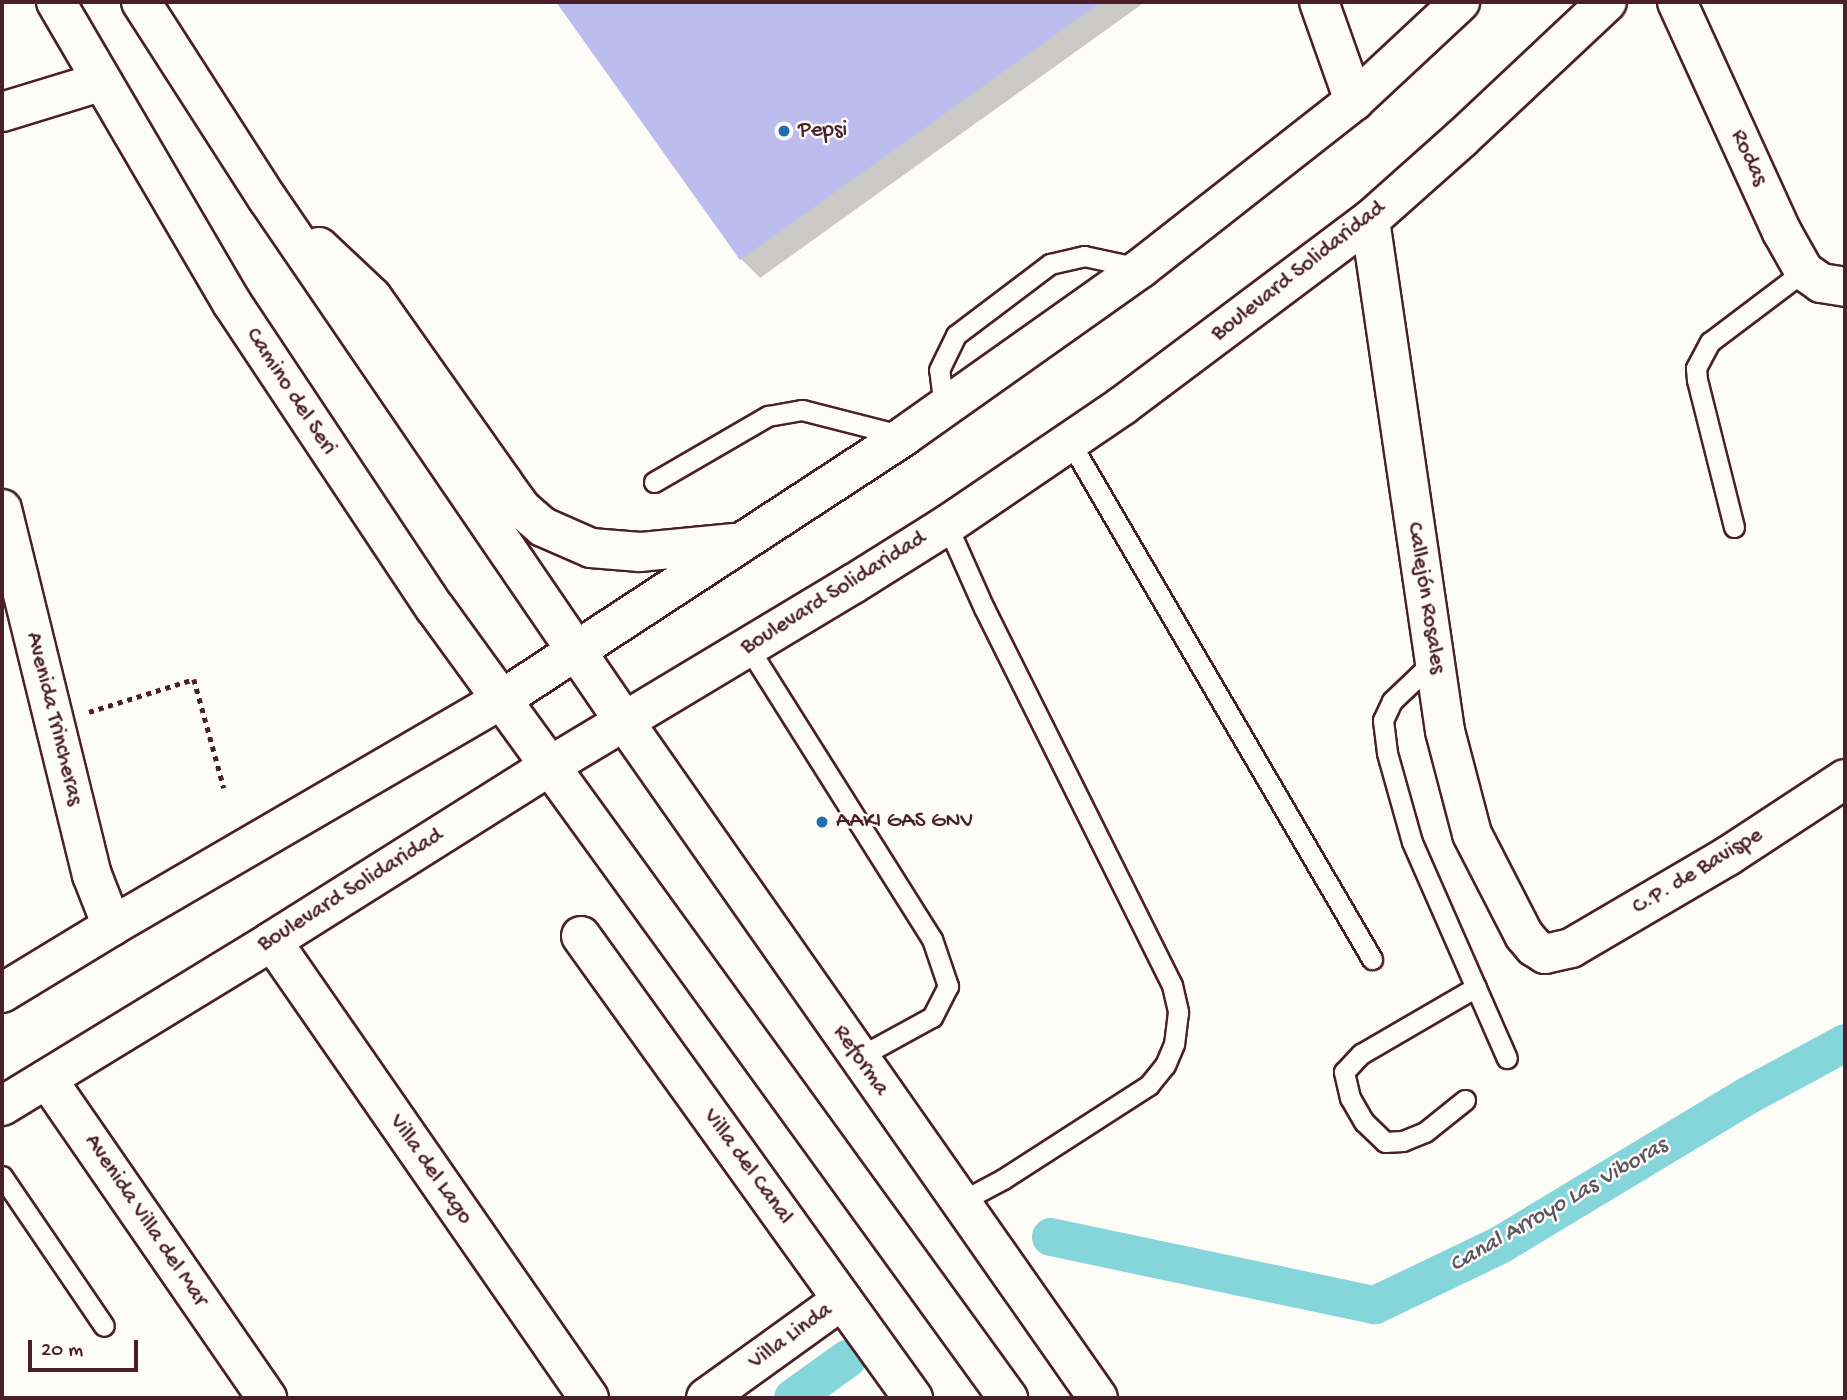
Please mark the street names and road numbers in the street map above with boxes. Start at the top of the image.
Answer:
street label: Rodas [1723,126,1773,190]
street label: Boulevard Solidaridad [1207,196,1391,348]
street label: Camino del Seri [239,323,341,461]
street label: Callejón Rosales [1399,520,1451,676]
street label: Boulevard Solidaridad [736,526,932,662]
street label: Avenida Trincheras [18,630,88,808]
street label: C.P. de Bavispe [1628,822,1768,922]
street label: Boulevard Solidaridad [253,823,449,959]
street label: Reforma [826,1020,894,1102]
street label: Villa del Canal [696,1104,798,1230]
street label: Villa del Lago [382,1110,478,1230]
street label: Avenida Villa del Mar [77,1130,213,1312]
street label: Villa Linda [744,1297,838,1377]

